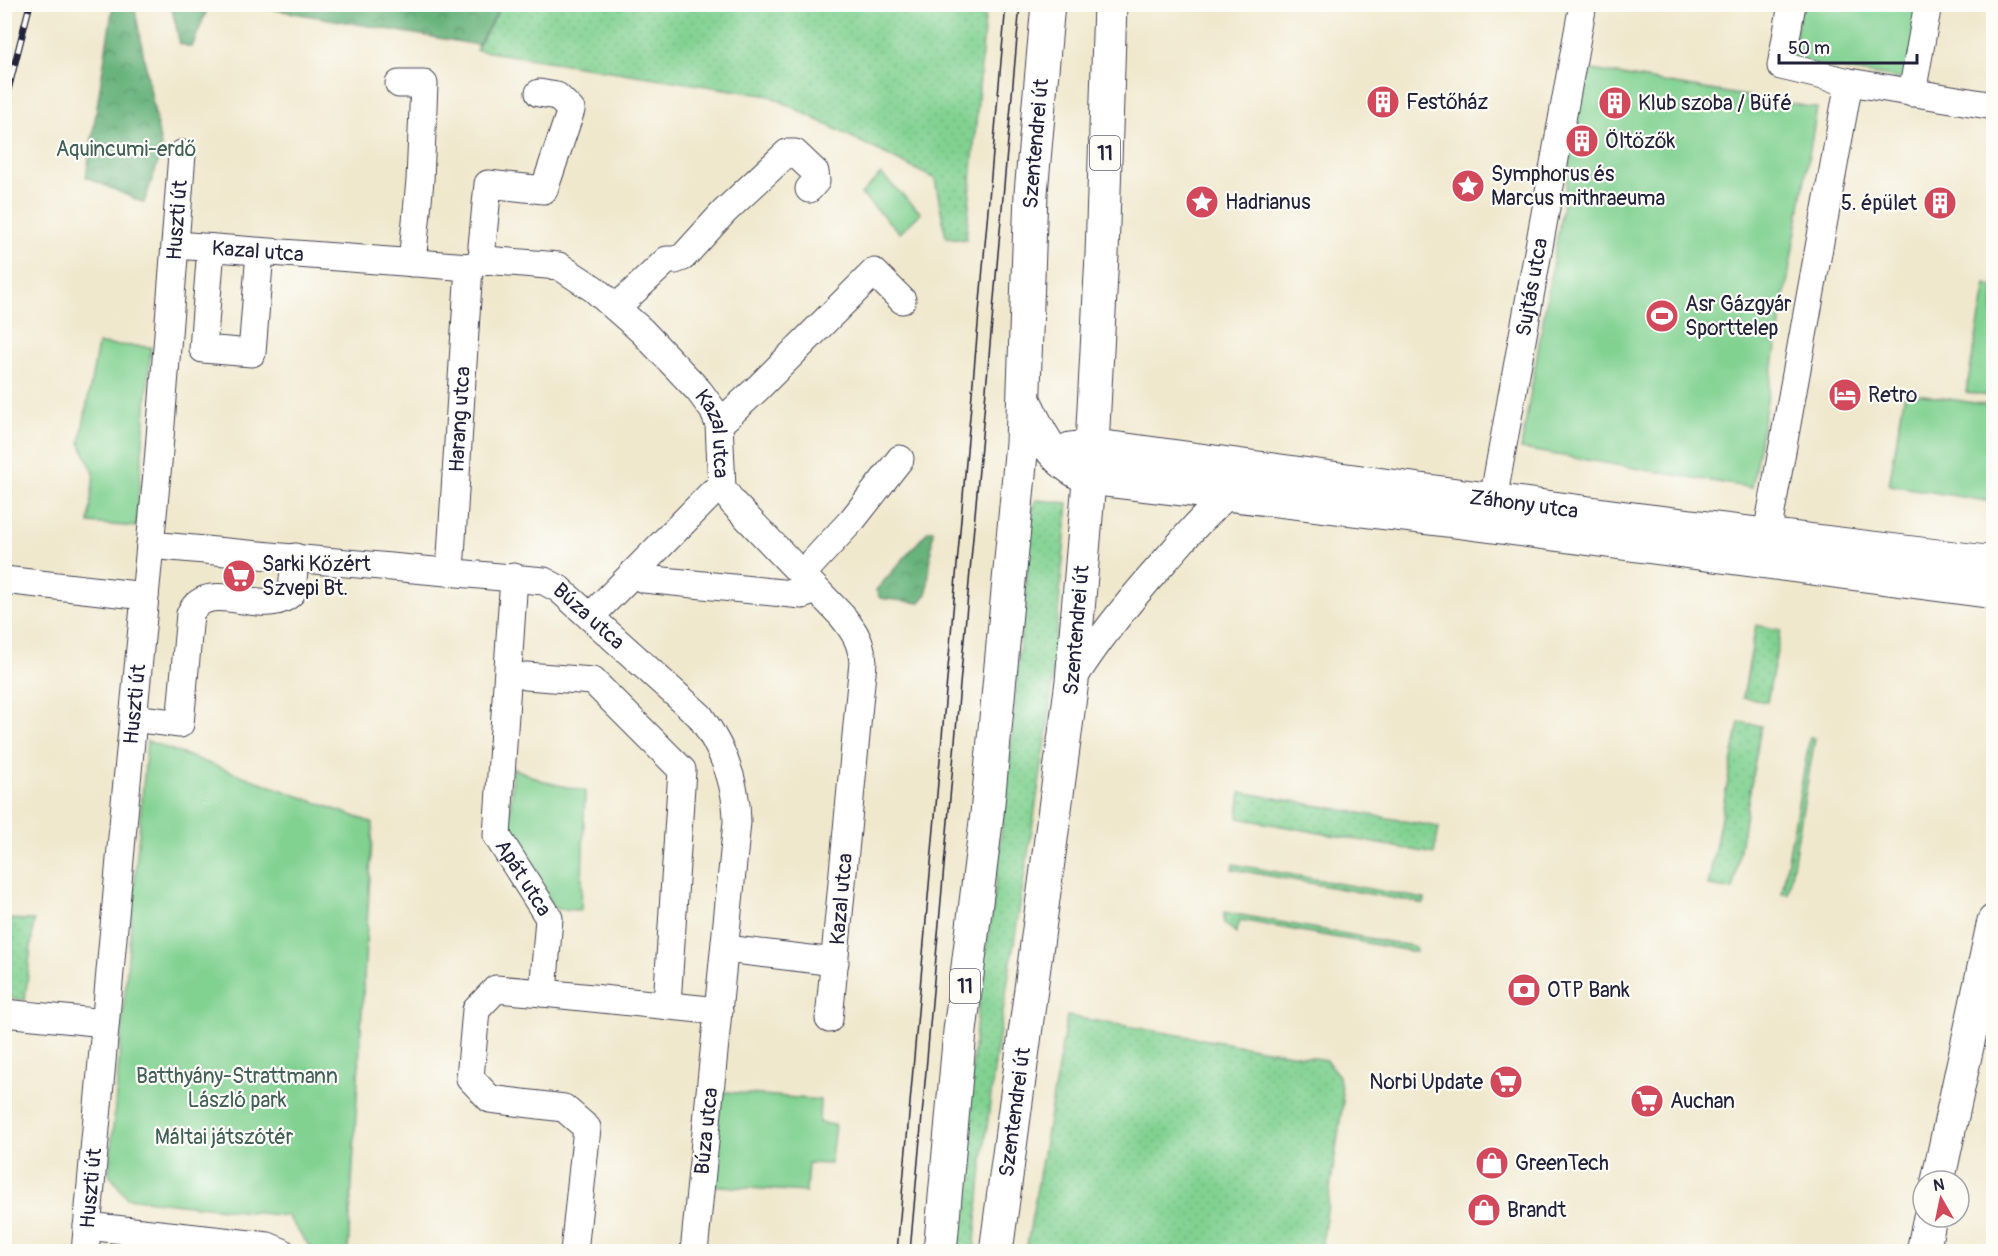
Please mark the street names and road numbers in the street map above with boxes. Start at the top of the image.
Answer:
street label: Szentendrei út [1017,77,1055,209]
road number: 11 [1090,136,1120,170]
street label: Huszti út [161,179,194,261]
street label: Kazal utca [211,235,305,269]
street label: Sujtás utca [1510,236,1554,338]
street label: Harang utca [443,365,477,473]
street label: Kazal utca [688,384,735,479]
street label: Záhony utca [1468,484,1580,525]
street label: Szentendrei út [1057,564,1096,697]
street label: Búza utca [547,577,630,656]
street label: Huszti út [118,662,152,746]
street label: Apát utca [489,835,557,922]
street label: Kazal utca [824,852,859,946]
road number: 11 [950,969,980,1003]
street label: Szentendrei út [993,1045,1037,1179]
street label: Búza utca [688,1086,724,1176]
street label: Huszti út [74,1147,108,1230]

